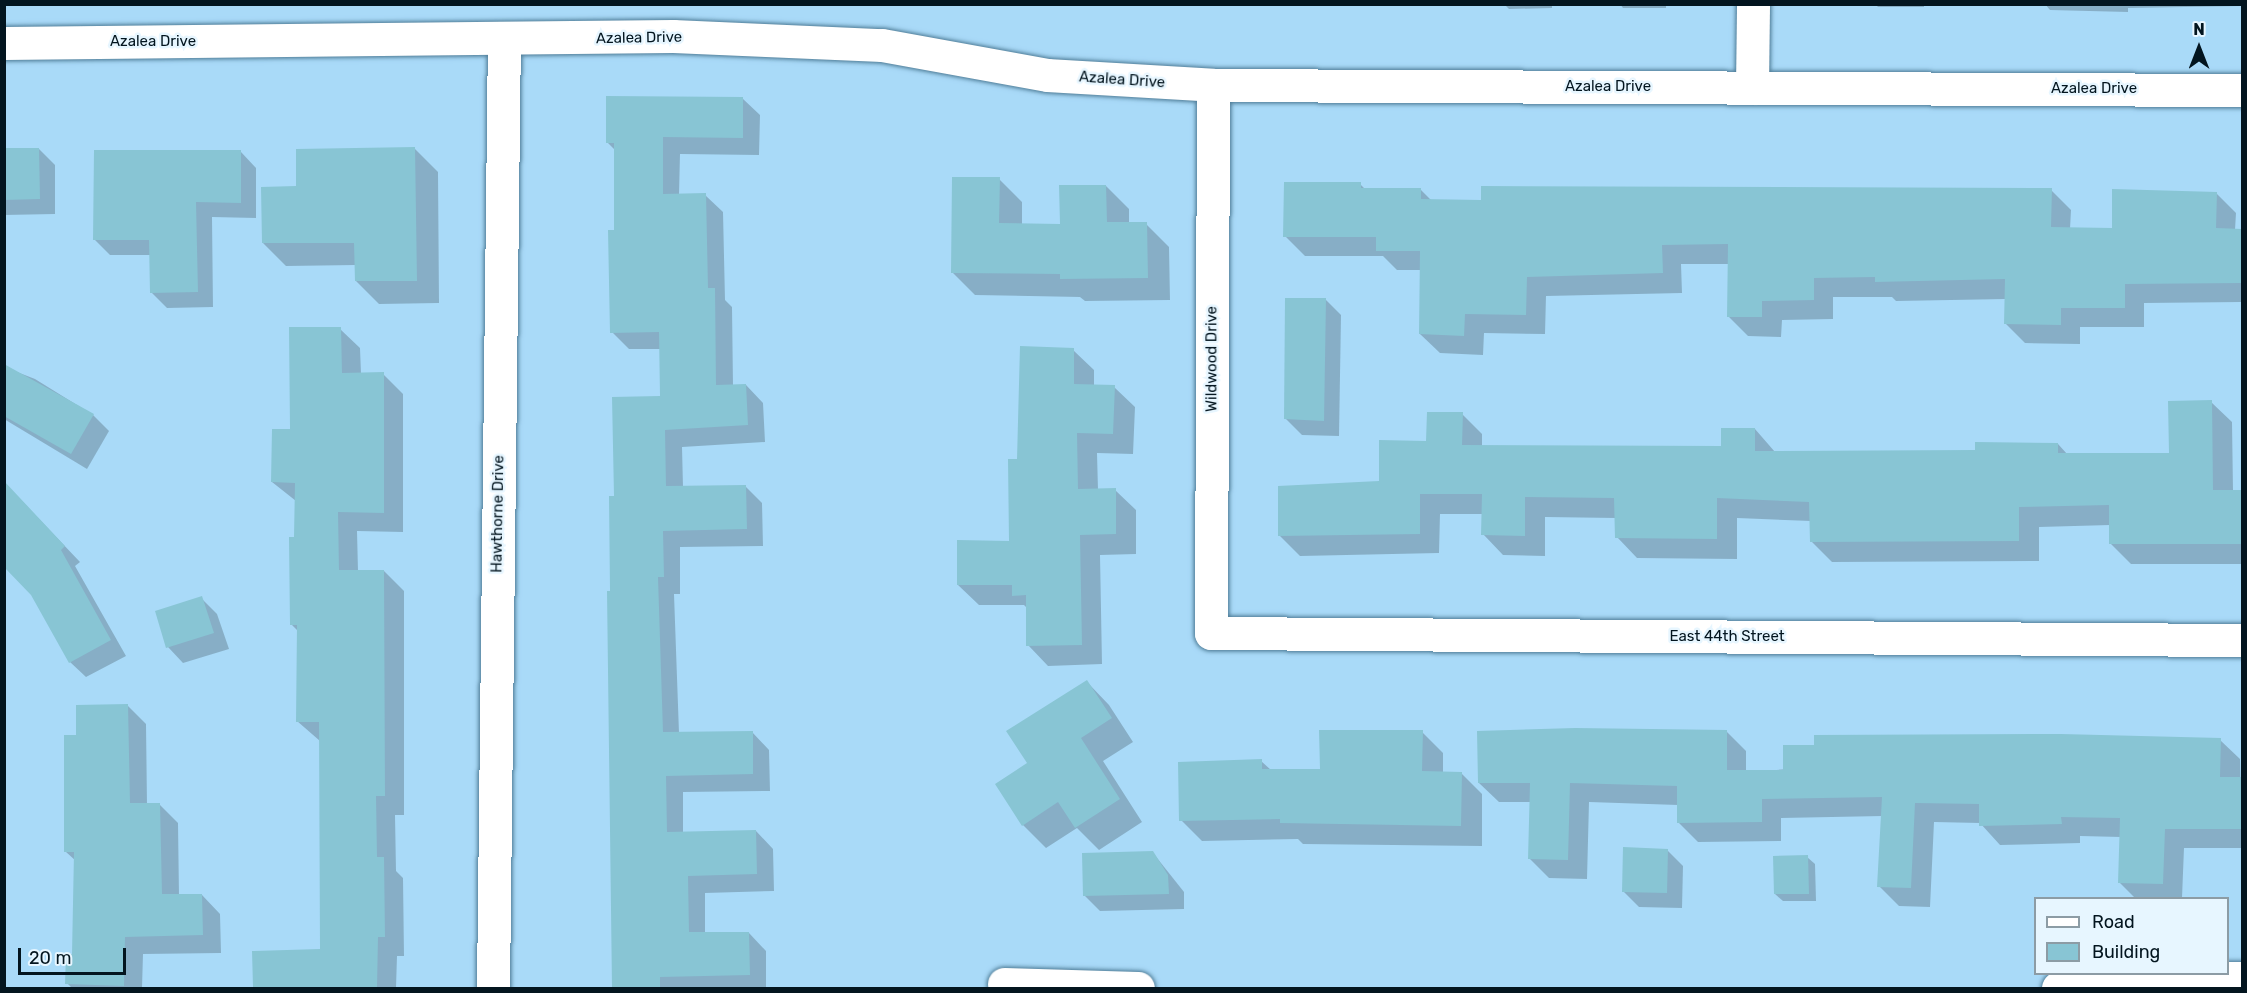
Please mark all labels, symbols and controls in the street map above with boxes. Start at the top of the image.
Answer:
north arrow [2169,18,2229,78]
text: N [2193,20,2205,39]
street label: Azalea Drive [596,28,682,48]
street label: Azalea Drive [110,33,196,51]
street label: Azalea Drive [1078,68,1166,92]
street label: Azalea Drive [1565,78,1651,96]
street label: Azalea Drive [2051,80,2137,98]
street label: Wildwood Drive [1203,306,1221,412]
street label: Hawthorne Drive [488,455,508,573]
street label: East 44th Street [1669,628,1785,646]
legend [2034,897,2229,975]
text: Road [2092,911,2135,933]
scale bar [21,936,129,974]
text: Building [2092,941,2160,963]
text: 20 m [29,947,71,969]

